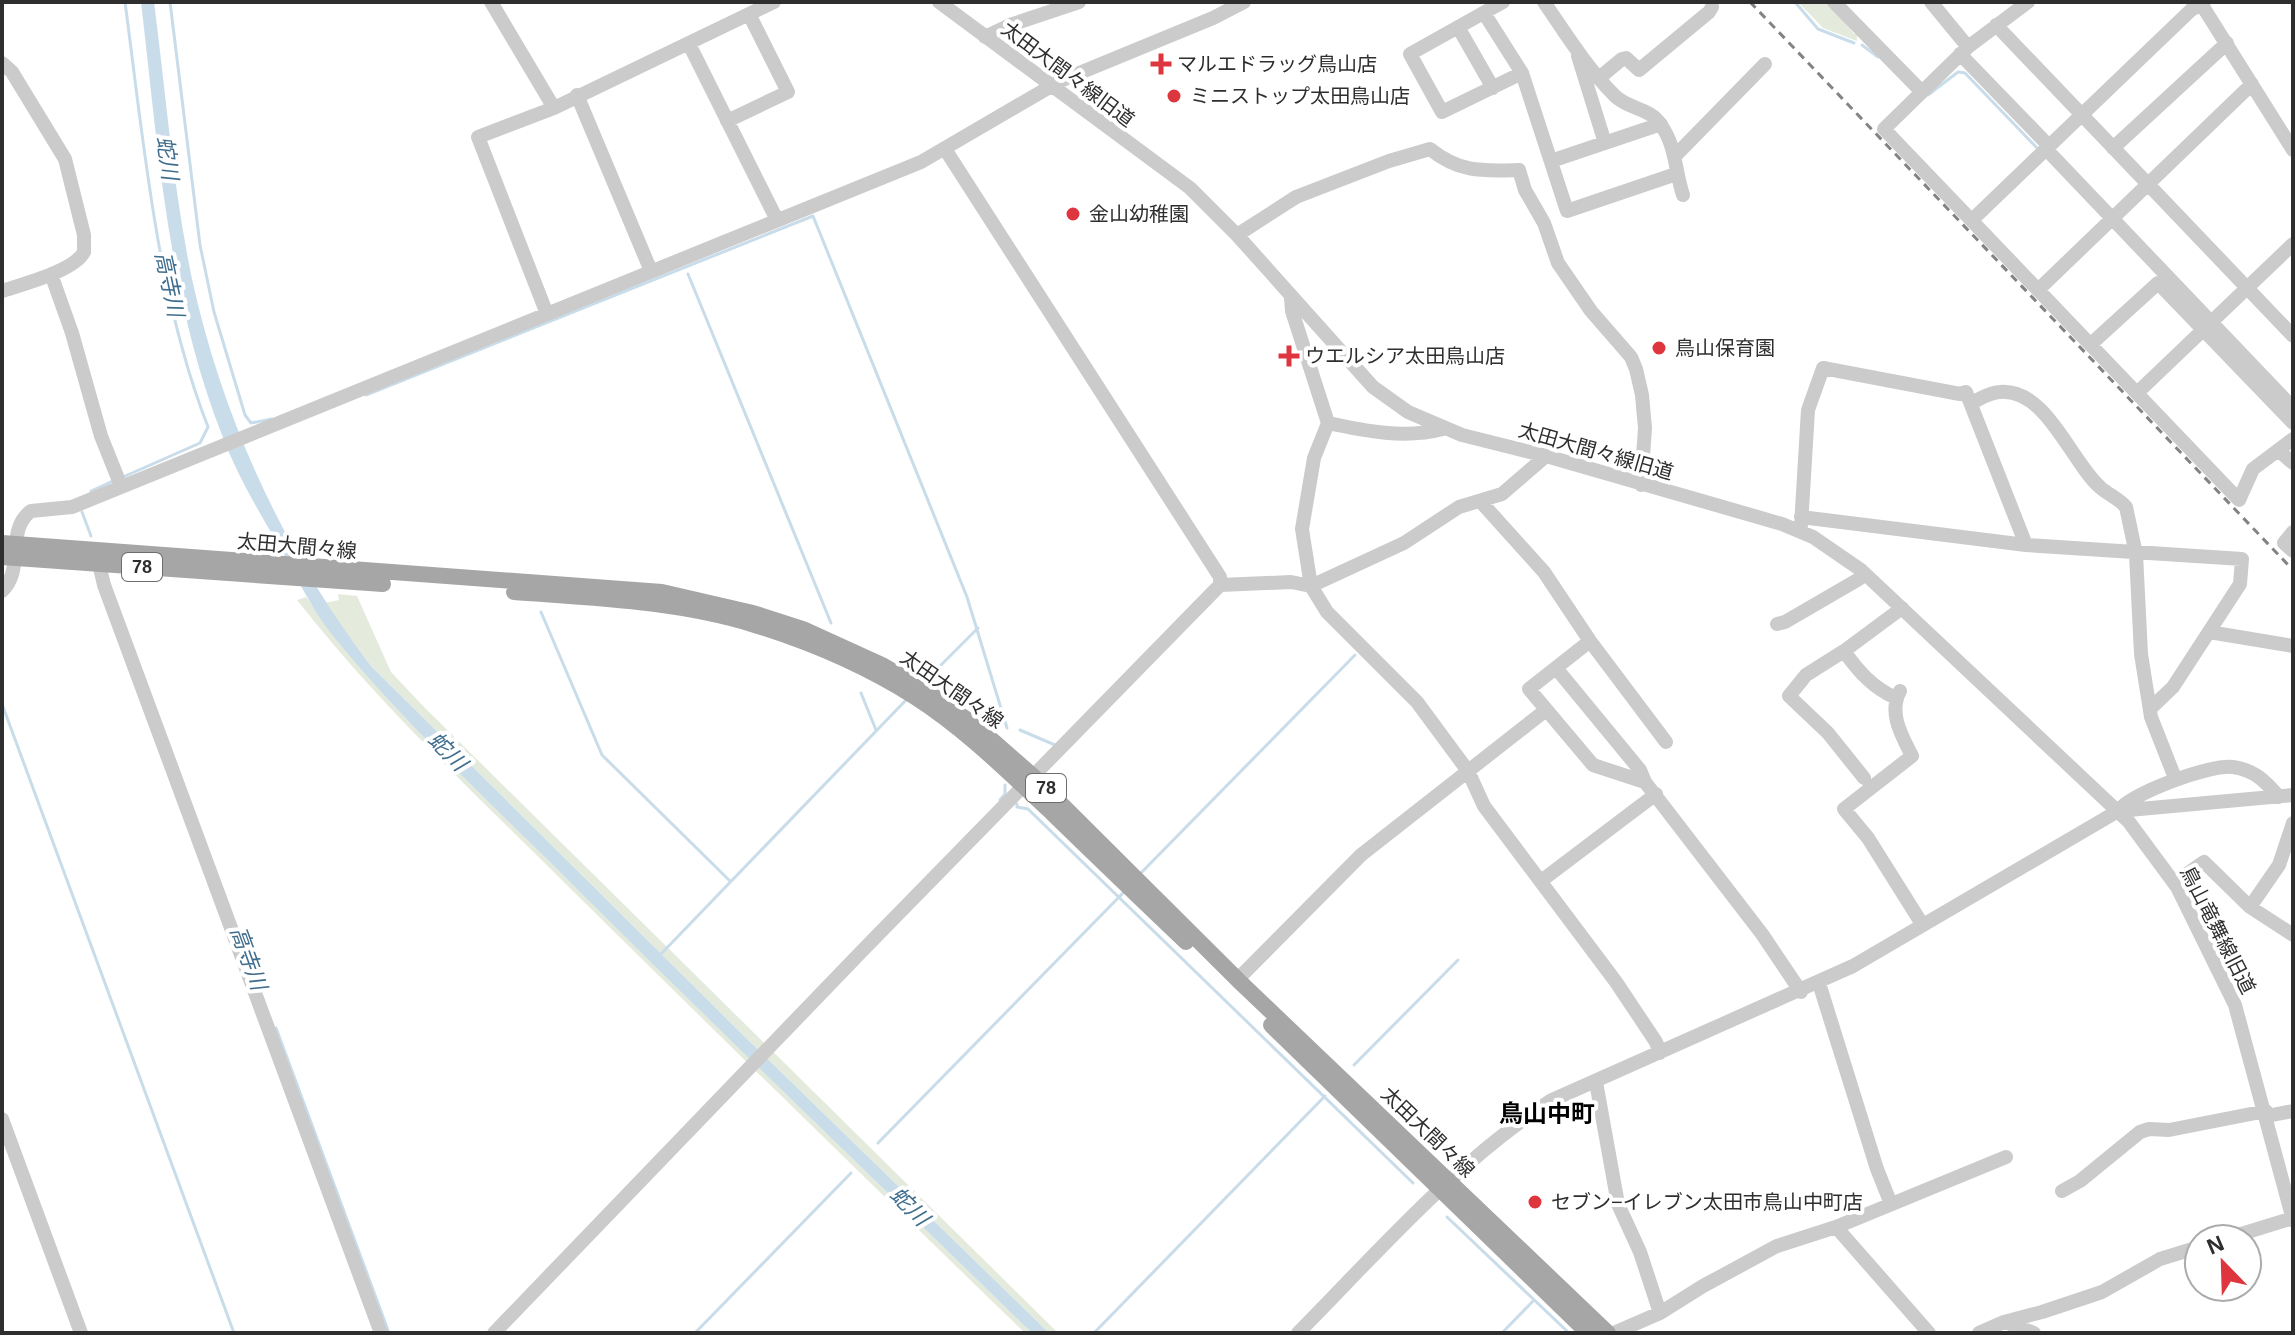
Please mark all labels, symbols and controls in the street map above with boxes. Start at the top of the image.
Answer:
street label: 太田大間々線旧道 [997,17,1139,131]
place label: マルエドラッグ鳥山店 [1177,53,1377,75]
marker: マルエドラッグ鳥山店 [1152,55,1170,73]
place label: ミニストップ太田鳥山店 [1190,85,1410,107]
marker: ミニストップ太田鳥山店 [1165,87,1183,105]
water label: 蛇川 [152,135,183,184]
place label: 金山幼稚園 [1089,203,1189,225]
marker: 金山幼稚園 [1064,205,1082,223]
water label: 高寺川 [150,249,189,321]
place label: 鳥山保育園 [1675,337,1775,359]
marker: 鳥山保育園 [1650,339,1668,357]
place label: ウエルシア太田鳥山店 [1305,345,1505,367]
marker: ウエルシア太田鳥山店 [1280,347,1298,365]
street label: 太田大間々線旧道 [1516,418,1676,484]
street label: 太田大間々線 [236,530,358,562]
road number: 78 [122,553,162,581]
street label: 太田大間々線 [897,646,1007,732]
water label: 蛇川 [423,727,473,777]
road number: 78 [1026,774,1066,802]
street label: 鳥山竜舞線旧道 [2176,863,2260,997]
water label: 高寺川 [225,923,272,995]
street label: 太田大間々線 [1377,1082,1479,1182]
district label: 鳥山中町 [1499,1100,1595,1127]
water label: 蛇川 [885,1182,935,1232]
place label: セブン−イレブン太田市鳥山中町店 [1551,1191,1863,1213]
marker: セブン−イレブン太田市鳥山中町店 [1526,1193,1544,1211]
north arrow [2183,1223,2263,1303]
text: N [2203,1230,2228,1260]

